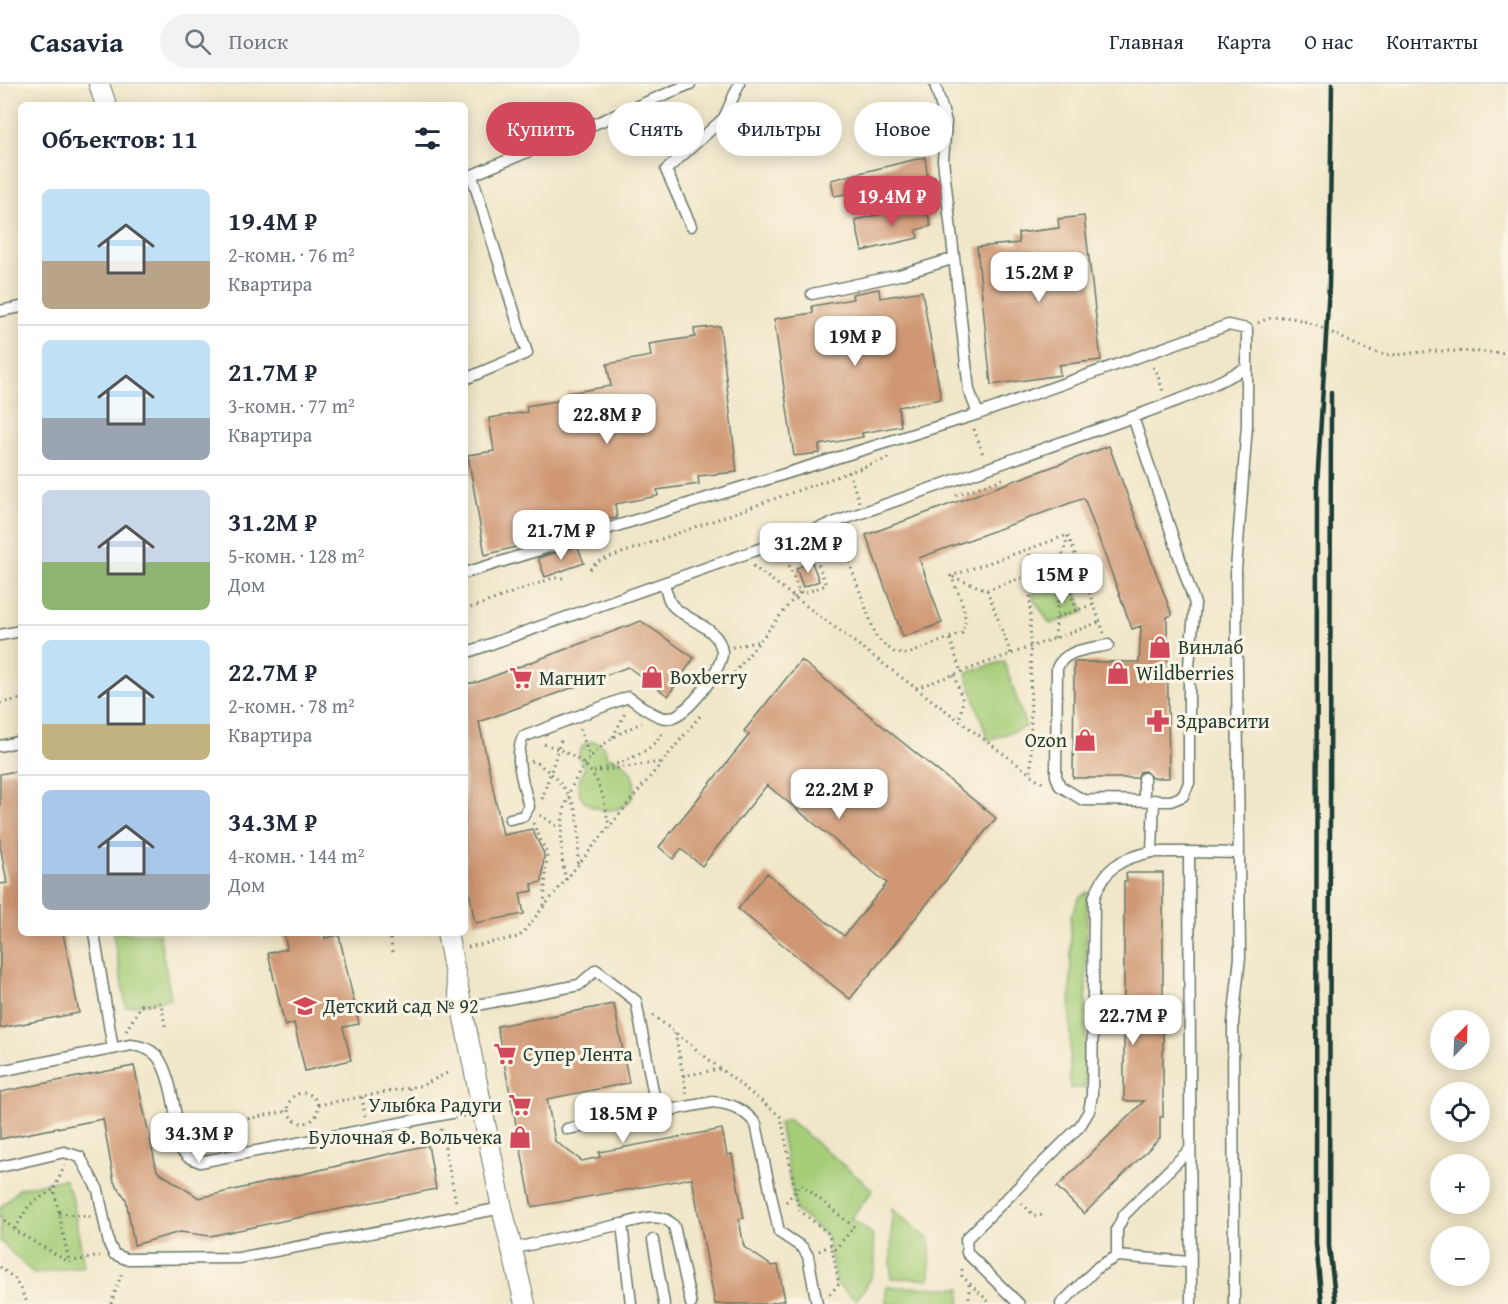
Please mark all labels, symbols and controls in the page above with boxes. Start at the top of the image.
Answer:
search box [160,14,580,68]
text: Casavia [30,21,124,62]
icon: search [181,25,214,58]
text: Поиск [229,25,288,57]
text: Главная [1109,26,1184,57]
text: Карта [1217,26,1271,57]
text: О нас [1304,26,1353,57]
text: Контакты [1386,26,1478,57]
chip: Купить [486,102,596,156]
chip: Снять [608,102,704,156]
chip: Фильтры [716,102,842,156]
chip: Новое [854,102,952,156]
text: Объектов: 11 [42,119,198,158]
icon: filters [411,122,444,155]
pin: 19.4M ₽ [837,176,947,227]
text: 19.4M ₽ [858,181,926,210]
text: 19.4M ₽ [228,201,317,240]
icon: home [90,213,162,285]
text: 2-комн. · 76 m² [228,240,355,269]
pin: 15.2M ₽ [984,252,1094,303]
text: 15.2M ₽ [1005,257,1073,286]
text: Квартира [228,269,312,298]
pin: 19M ₽ [813,316,897,367]
text: 19M ₽ [829,321,881,350]
text: 21.7M ₽ [228,352,317,391]
icon: home [90,364,162,436]
text: 3-комн. · 77 m² [228,391,355,420]
pin: 22.8M ₽ [552,394,662,445]
text: 22.8M ₽ [573,399,641,428]
text: Квартира [228,420,312,449]
text: 31.2M ₽ [228,502,317,541]
pin: 21.7M ₽ [506,510,616,561]
icon: home [90,514,162,586]
text: 21.7M ₽ [527,515,595,544]
pin: 31.2M ₽ [753,523,863,574]
text: 31.2M ₽ [774,528,842,557]
text: 5-комн. · 128 m² [228,541,364,570]
pin: 15M ₽ [1020,554,1104,605]
text: 15M ₽ [1036,559,1088,588]
text: Дом [228,570,265,599]
place label: Винлаб [1178,632,1244,661]
shop icon: Винлаб [1147,634,1173,660]
text: 22.7M ₽ [228,652,317,691]
place label: Wildberries [1136,658,1234,687]
shop icon: Wildberries [1105,660,1131,686]
place label: Boxberry [670,662,748,691]
place label: Магнит [539,663,606,692]
icon: home [90,664,162,736]
shop icon: Boxberry [639,664,665,690]
supermarket icon: Магнит [508,665,534,691]
text: 2-комн. · 78 m² [228,691,355,720]
place label: Здравсити [1176,706,1270,735]
pharmacy icon: Здравсити [1145,708,1171,734]
text: Квартира [228,720,312,749]
place label: Ozon [1025,725,1067,754]
shop icon: Ozon [1072,727,1098,753]
pin: 22.2M ₽ [784,769,894,820]
text: 22.2M ₽ [805,774,873,803]
text: 34.3M ₽ [228,802,317,841]
icon: home [90,814,162,886]
text: 4-комн. · 144 m² [228,841,364,870]
text: Дом [228,870,265,899]
place label: Детский сад № 92 [322,991,479,1020]
school or university icon: Детский сад № 92 [292,993,318,1019]
pin: 22.7M ₽ [1078,995,1188,1046]
text: 22.7M ₽ [1099,1000,1167,1029]
north arrow [1430,1010,1490,1070]
map controls [1430,1010,1490,1286]
place label: Супер Лента [523,1039,633,1068]
supermarket icon: Супер Лента [492,1041,518,1067]
button: locate [1430,1082,1490,1142]
place label: Улыбка Радуги [368,1090,502,1119]
supermarket icon: Улыбка Радуги [507,1092,533,1118]
pin: 18.5M ₽ [568,1093,678,1144]
text: 18.5M ₽ [589,1098,657,1127]
pin: 34.3M ₽ [144,1113,254,1164]
text: 34.3M ₽ [165,1118,233,1147]
place label: Булочная Ф. Вольчека [309,1122,502,1151]
shop icon: Булочная Ф. Вольчека [507,1124,533,1150]
button: + [1430,1154,1490,1214]
button: − [1430,1226,1490,1286]

